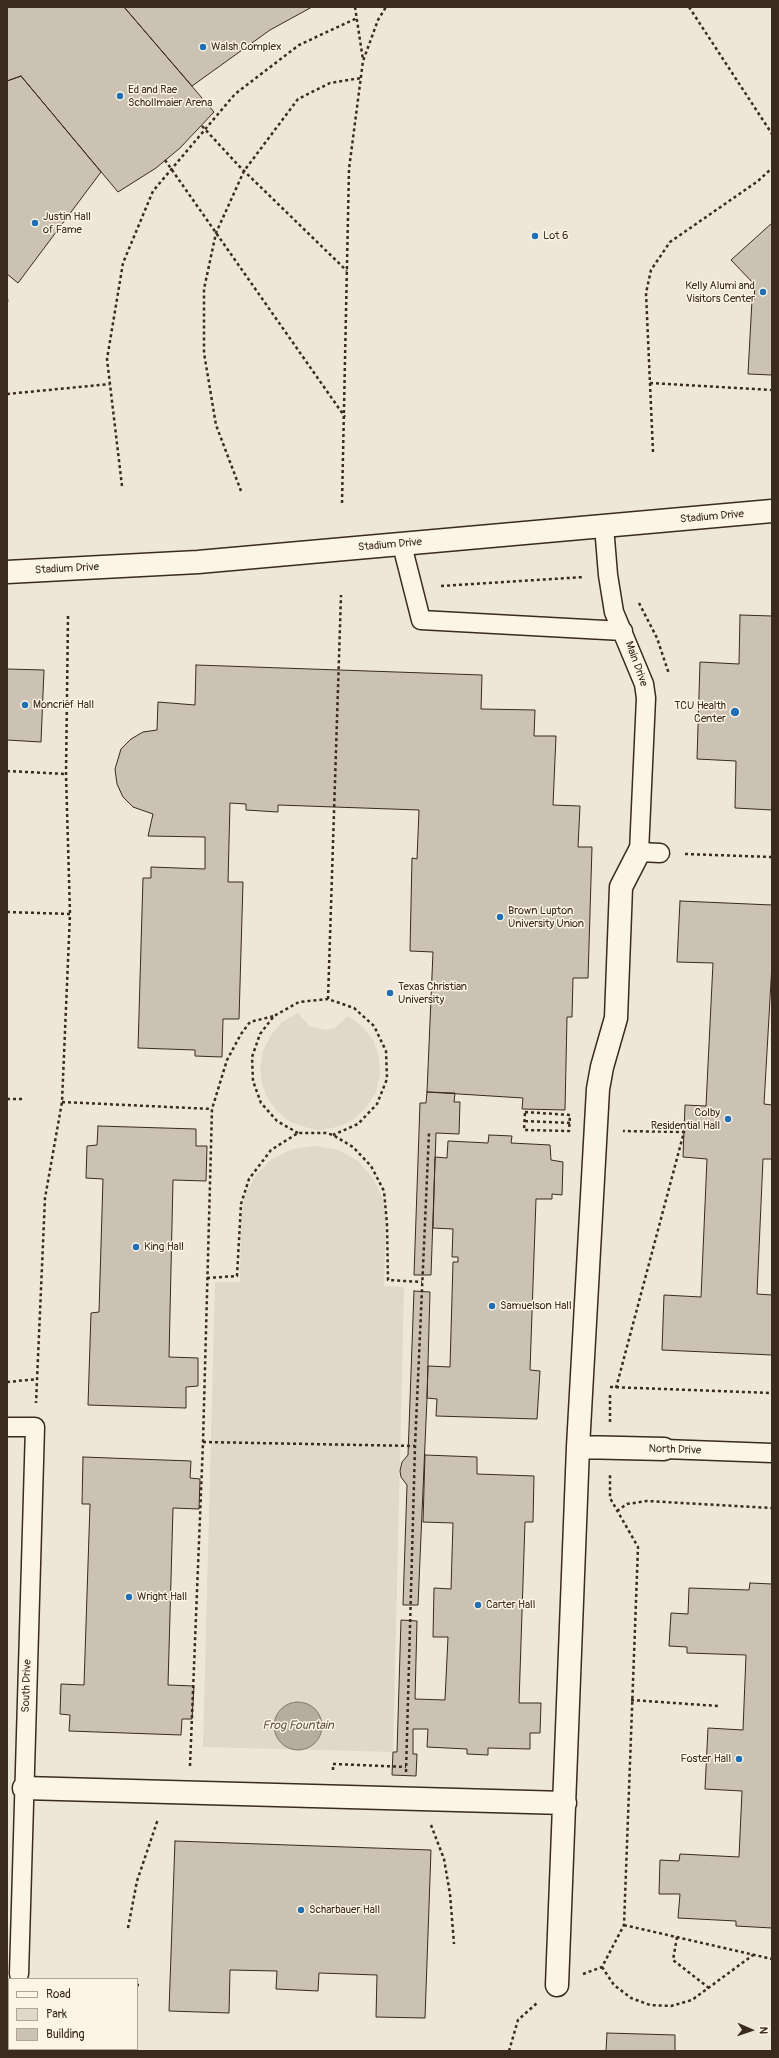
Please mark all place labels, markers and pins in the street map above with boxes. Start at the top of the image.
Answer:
place label: Walsh Complex [211,40,281,54]
marker: Walsh Complex [198,42,208,52]
place label: Ed and Rae Schollmaier Arena [128,83,212,109]
marker: Ed and Rae Schollmaier Arena [115,91,125,101]
place label: Justin Hall of Fame [43,210,91,236]
marker: Justin Hall of Fame [30,218,40,228]
place label: Lot 6 [543,229,568,243]
marker: Lot 6 [530,231,540,241]
place label: Kelly Alumi and Visitors Center [685,279,755,305]
marker: Kelly Alumi and Visitors Center [758,287,768,297]
place label: Moncrief Hall [33,698,94,712]
place label: TCU Health Center [674,699,726,725]
marker: Moncrief Hall [20,700,30,710]
marker: TCU Health Center [729,706,741,718]
place label: Brown Lupton University Union [508,904,584,930]
marker: Brown Lupton University Union [495,912,505,922]
place label: Texas Christian University [398,980,467,1006]
marker: Texas Christian University [385,988,395,998]
place label: Colby Residential Hall [651,1106,720,1132]
marker: Colby Residential Hall [723,1114,733,1124]
place label: King Hall [144,1240,184,1254]
marker: King Hall [131,1242,141,1252]
place label: Samuelson Hall [500,1299,572,1313]
marker: Samuelson Hall [487,1301,497,1311]
place label: Wright Hall [137,1590,187,1604]
marker: Wright Hall [124,1592,134,1602]
place label: Carter Hall [486,1598,535,1612]
marker: Carter Hall [473,1600,483,1610]
place label: Foster Hall [681,1752,731,1766]
marker: Foster Hall [734,1754,744,1764]
place label: Scharbauer Hall [309,1903,380,1917]
marker: Scharbauer Hall [296,1905,306,1915]

